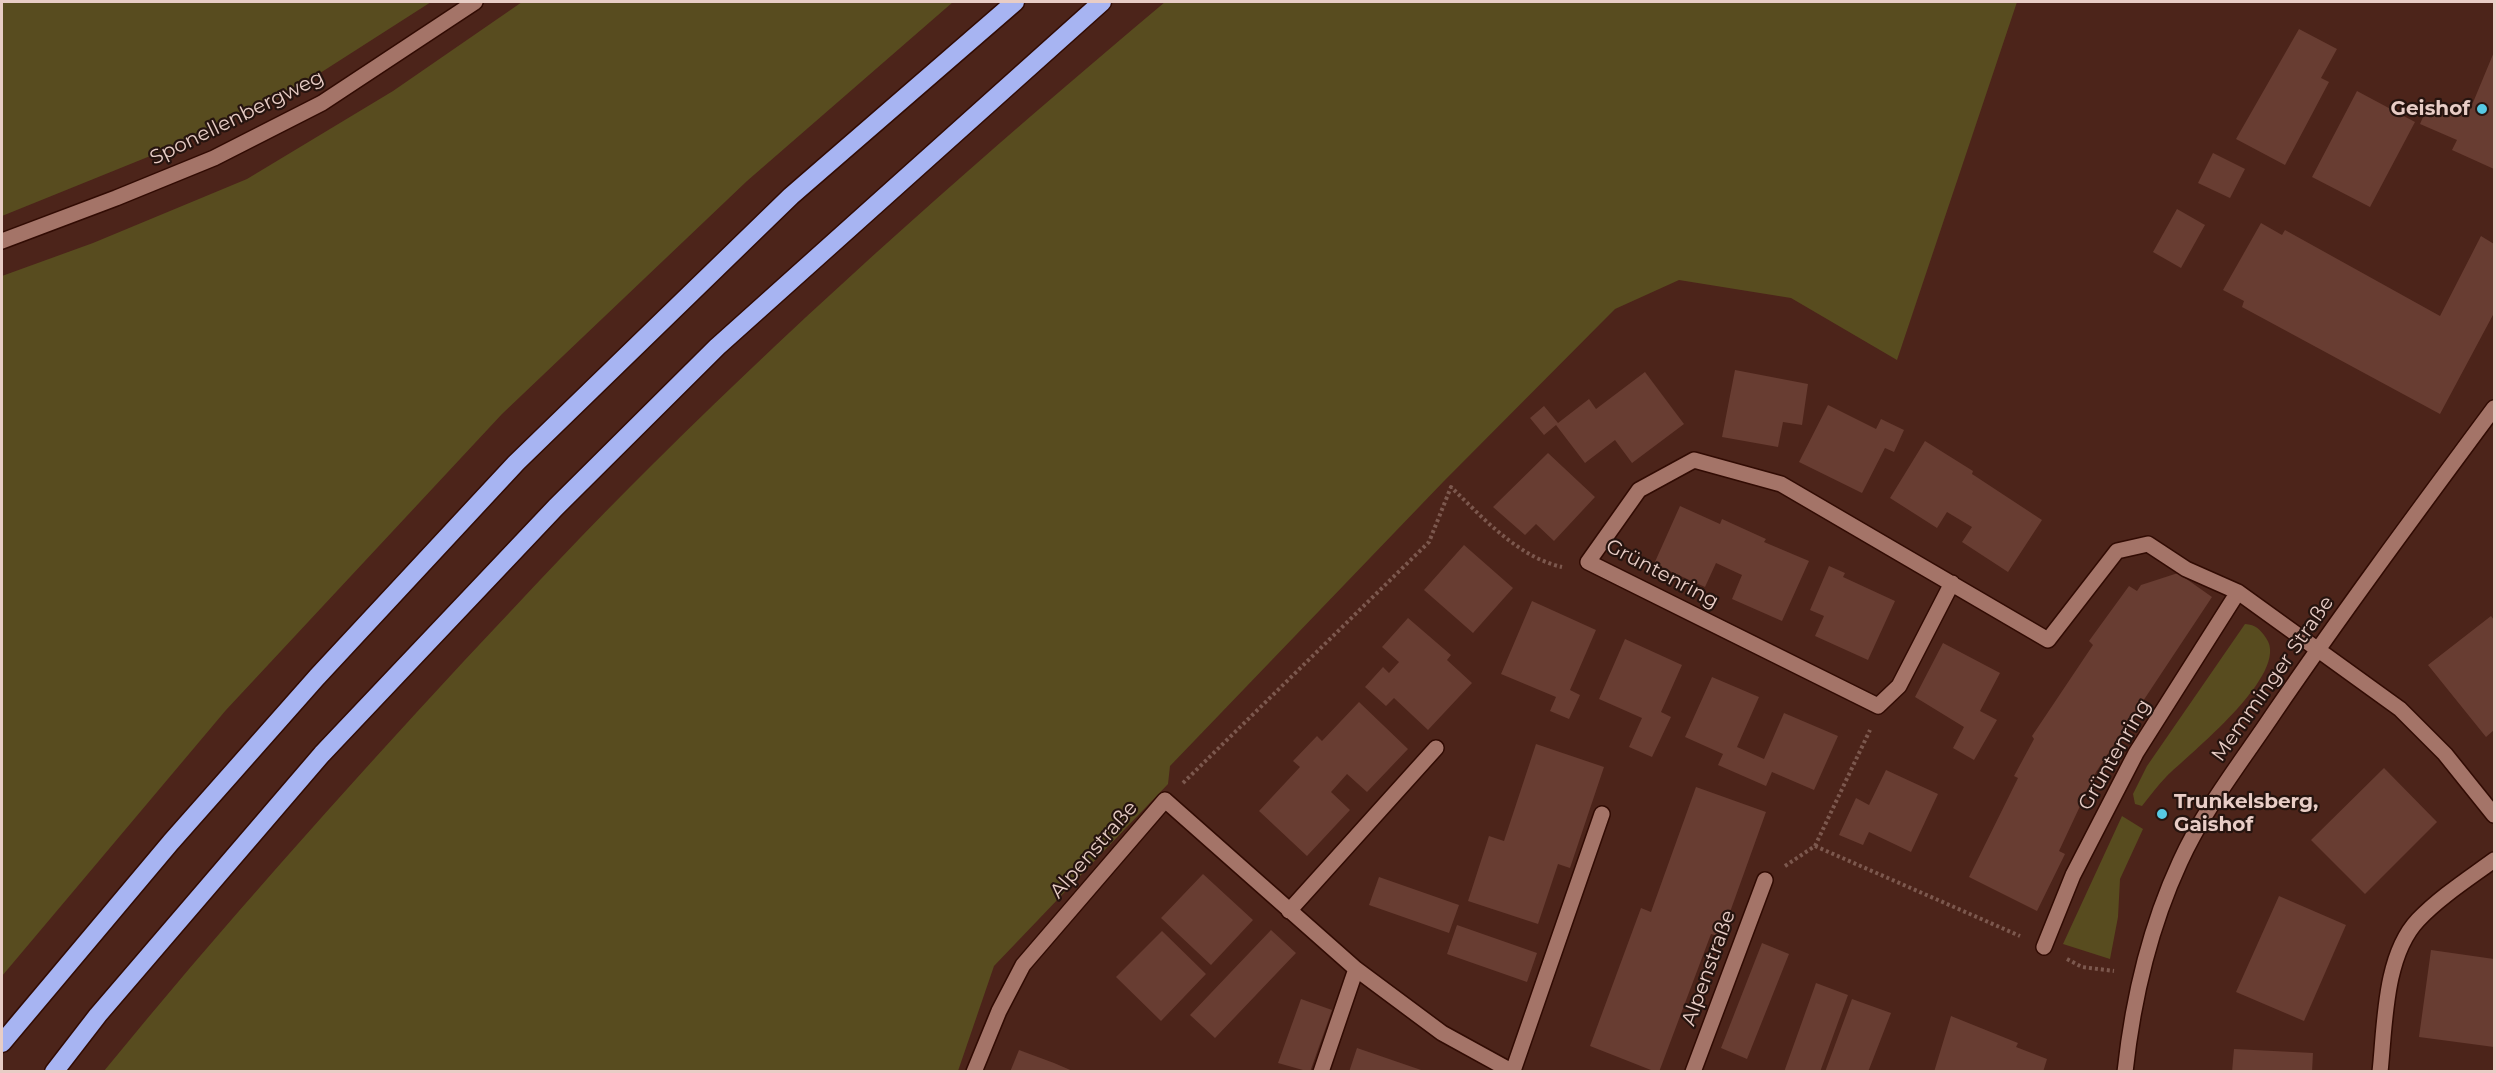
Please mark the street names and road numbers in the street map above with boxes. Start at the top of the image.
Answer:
street label: Sponellenbergweg [146,65,328,171]
street label: Grüntenring [1602,534,1722,614]
street label: Memminger Straße [2207,592,2339,766]
street label: Grüntenring [2074,695,2156,815]
street label: Alpenstraße [1045,796,1143,904]
street label: Alpenstraße [1677,907,1741,1029]

